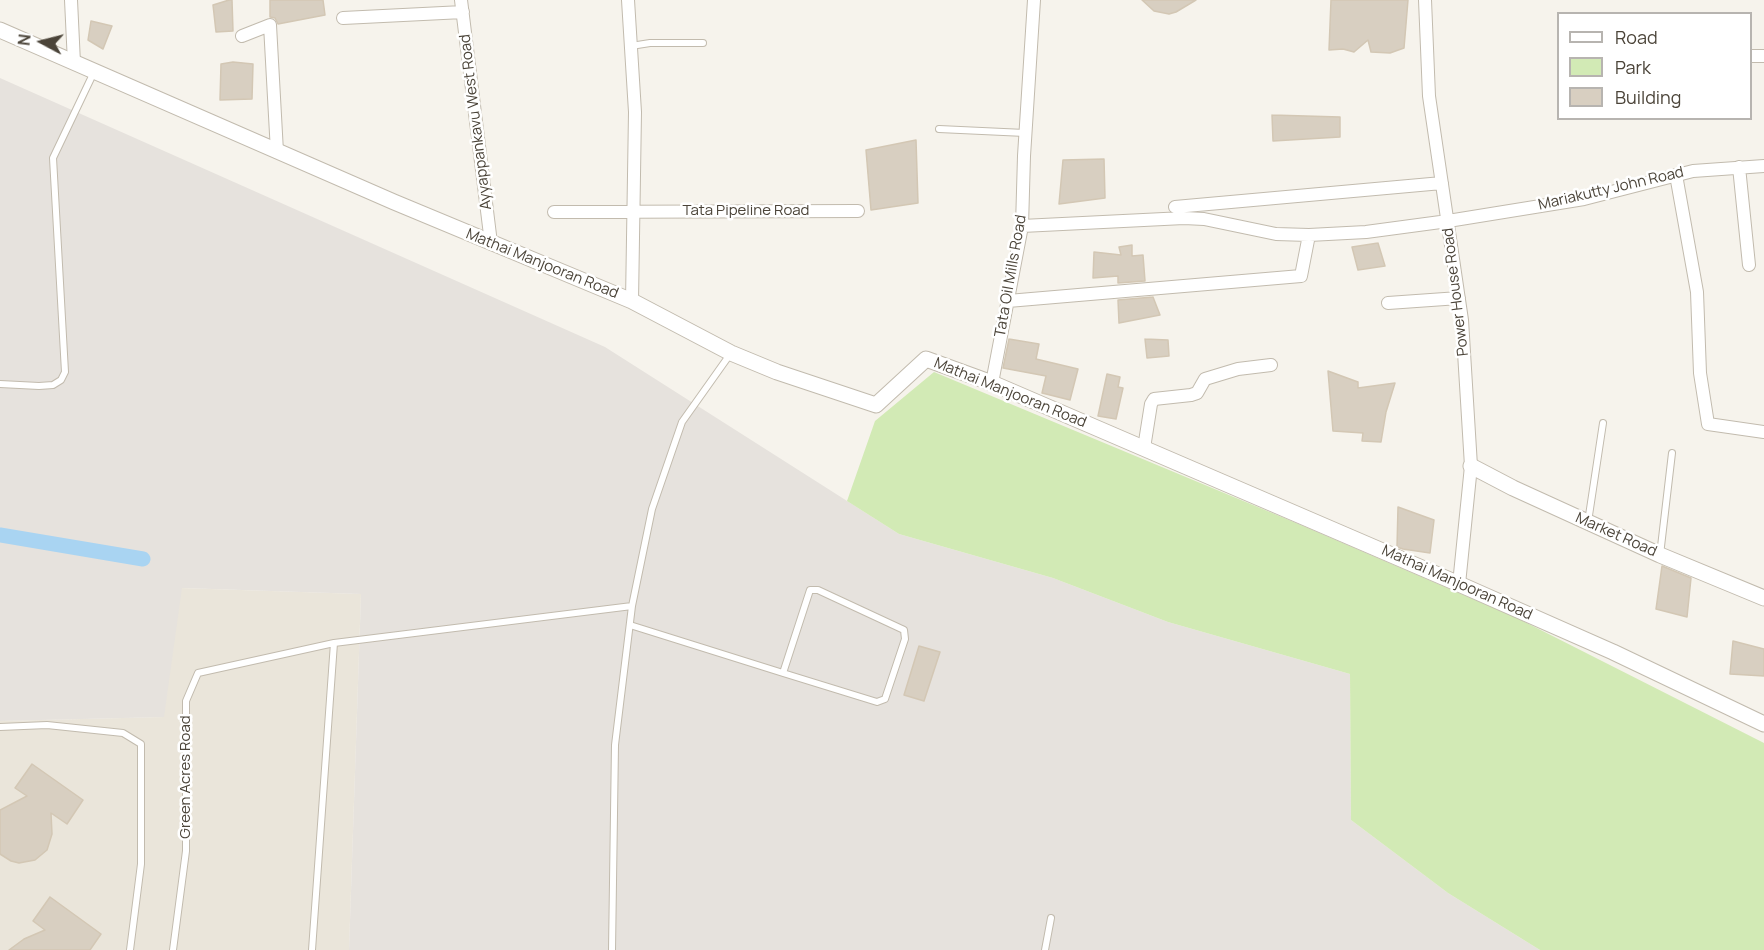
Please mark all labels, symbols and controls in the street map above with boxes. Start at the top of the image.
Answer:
north arrow [12,12,72,72]
legend [1557,12,1752,120]
text: Road [1615,25,1658,49]
text: N [13,33,36,47]
street label: Ayyappankavu West Road [456,33,496,211]
text: Park [1615,55,1651,79]
text: Building [1615,85,1681,109]
street label: Mariakutty John Road [1537,163,1685,215]
street label: Tata Pipeline Road [683,202,809,220]
street label: Tata Oil Mills Road [991,213,1031,339]
street label: Mathai Manjooran Road [463,225,621,303]
street label: Power House Road [1439,227,1473,357]
street label: Mathai Manjooran Road [931,354,1089,432]
street label: Market Road [1573,509,1659,561]
street label: Mathai Manjooran Road [1379,542,1535,624]
street label: Green Acres Road [177,715,195,839]

